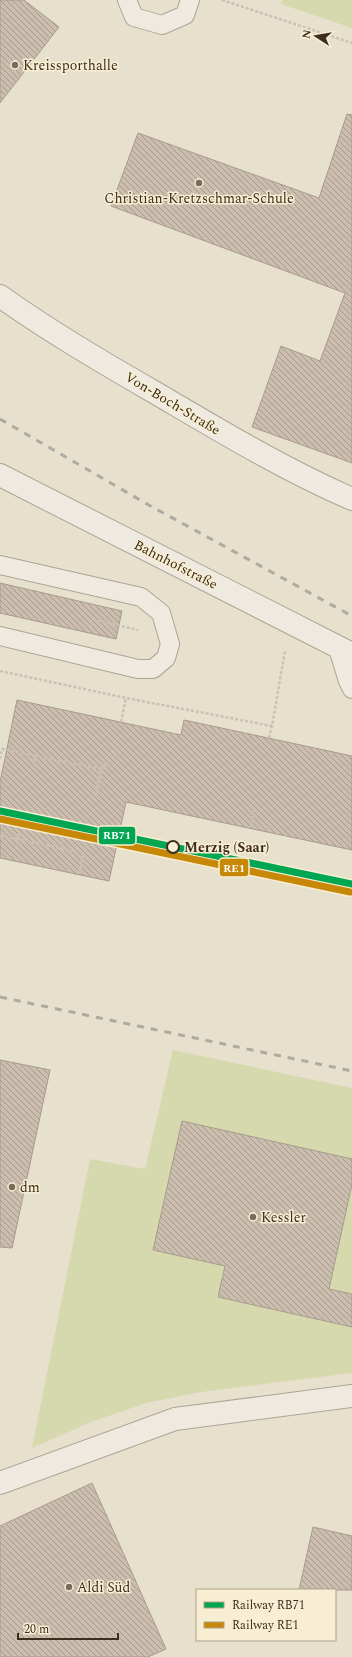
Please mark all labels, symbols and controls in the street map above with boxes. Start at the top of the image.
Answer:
north arrow [296,16,336,56]
text: N [297,28,316,40]
place label: Kreissporthalle [23,55,118,76]
marker: Kreissporthalle [10,60,20,70]
marker: Christian-Kretzschmar-Schule [194,178,204,188]
place label: Christian-Kretzschmar-Schule [104,188,294,209]
street label: Von-Boch-Straße [121,367,225,440]
street label: Bahnhofstraße [130,534,222,595]
line badge: RB71 [98,826,136,845]
text: RB71 [103,827,131,844]
place label: Merzig (Saar) [184,837,269,858]
marker: Merzig (Saar) [166,840,180,854]
line badge: RE1 [219,858,249,877]
text: RE1 [223,860,245,877]
place label: dm [20,1177,40,1198]
marker: dm [7,1182,17,1192]
place label: Kessler [261,1207,306,1228]
marker: Kessler [248,1212,258,1222]
place label: Aldi Süd [77,1577,130,1598]
marker: Aldi Süd [64,1582,74,1592]
legend [196,1589,336,1641]
text: Railway RB71 [232,1596,305,1615]
scale bar [18,1615,118,1641]
text: Railway RE1 [232,1616,299,1635]
text: 20 m [24,1620,49,1639]

